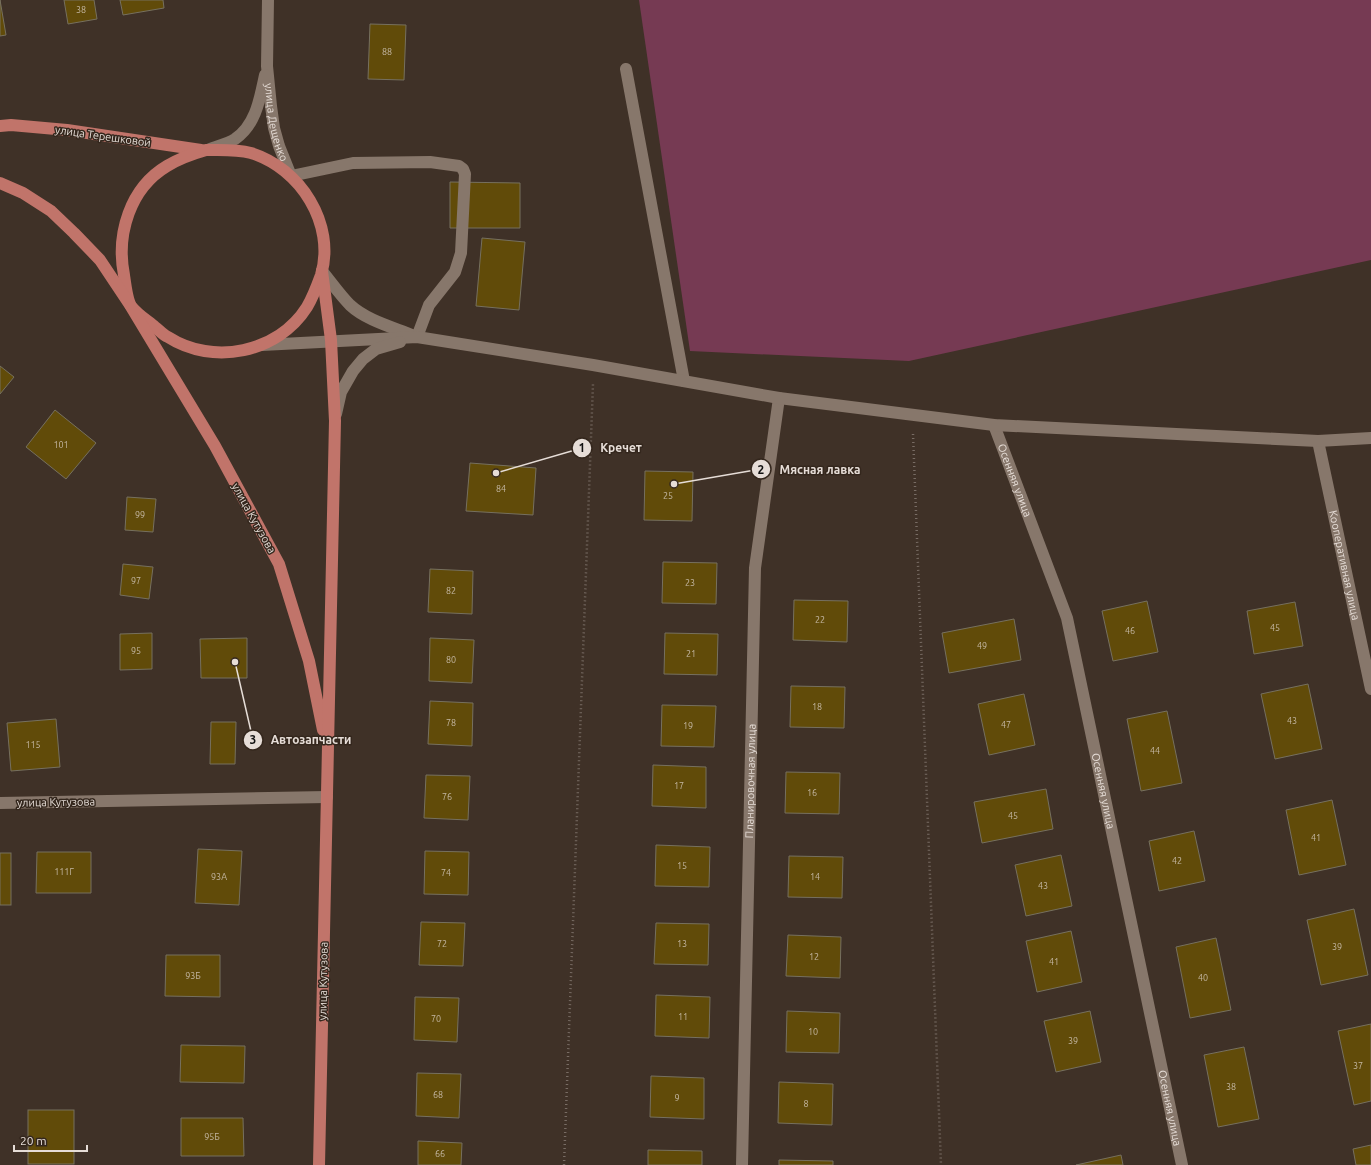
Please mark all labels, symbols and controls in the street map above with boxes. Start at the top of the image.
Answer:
house number: 38 [76,5,86,15]
house number: 88 [382,47,392,57]
street label: улица Дещенко [263,82,290,163]
street label: улица Терешковой [54,123,152,149]
callout: Кречет [572,436,650,460]
house number: 101 [53,440,69,450]
text: 1 [579,441,585,454]
text: Кречет [600,441,642,454]
street label: Осенняя улица [996,442,1034,518]
callout: Мясная лавка [751,457,868,481]
text: 2 [758,463,765,476]
text: Мясная лавка [780,463,860,476]
street label: улица Кутузова [230,481,278,555]
house number: 84 [496,484,506,494]
house number: 25 [663,491,673,501]
street label: Кооперативная улица [1327,509,1362,621]
house number: 99 [135,510,145,520]
house number: 97 [131,576,141,586]
house number: 23 [685,578,695,588]
house number: 82 [446,586,456,596]
house number: 22 [815,615,825,625]
house number: 45 [1270,623,1280,633]
house number: 46 [1125,626,1135,636]
house number: 49 [977,641,987,651]
house number: 95 [131,646,141,656]
house number: 21 [686,649,696,659]
house number: 80 [446,655,456,665]
house number: 18 [812,702,822,712]
house number: 43 [1287,716,1297,726]
house number: 78 [446,718,456,728]
house number: 47 [1001,720,1011,730]
house number: 19 [683,721,693,731]
street label: Планировочная улица [743,724,758,838]
callout: Автозапчасти [243,728,360,752]
text: 3 [250,733,256,746]
text: Автозапчасти [271,733,351,746]
house number: 115 [25,740,41,750]
house number: 44 [1150,746,1160,756]
street label: Осенняя улица [1090,752,1117,830]
house number: 17 [674,781,684,791]
house number: 16 [807,788,817,798]
house number: 76 [442,792,452,802]
street label: улица Кутузова [17,795,95,809]
house number: 45 [1008,811,1018,821]
house number: 41 [1311,833,1321,843]
house number: 42 [1172,856,1182,866]
house number: 15 [677,861,687,871]
house number: 111Г [54,867,74,877]
house number: 74 [441,868,451,878]
house number: 93А [211,872,227,882]
house number: 14 [810,872,820,882]
house number: 43 [1038,881,1048,891]
house number: 72 [437,939,447,949]
house number: 13 [677,939,687,949]
street label: улица Кутузова [316,942,330,1020]
house number: 39 [1332,942,1342,952]
house number: 12 [809,952,819,962]
house number: 41 [1049,957,1059,967]
house number: 93Б [185,971,201,981]
house number: 40 [1198,973,1208,983]
house number: 11 [678,1012,688,1022]
house number: 70 [431,1014,441,1024]
house number: 10 [808,1027,818,1037]
house number: 39 [1068,1036,1078,1046]
house number: 37 [1353,1061,1363,1071]
street label: Осенняя улица [1156,1069,1184,1147]
house number: 38 [1226,1082,1236,1092]
house number: 68 [433,1090,443,1100]
house number: 9 [674,1093,680,1103]
house number: 8 [803,1099,809,1109]
scale bar [14,1127,87,1153]
house number: 95Б [204,1132,220,1142]
text: 20 m [20,1134,47,1147]
house number: 66 [435,1149,445,1159]

